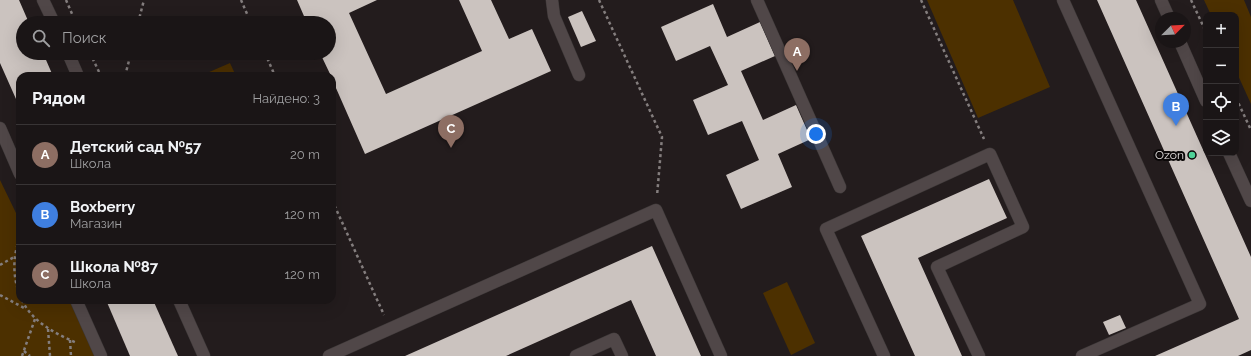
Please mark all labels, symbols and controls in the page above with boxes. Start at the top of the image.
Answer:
north arrow [1155,12,1191,48]
map controls [1203,12,1239,156]
button: + [1203,12,1239,48]
search box [16,16,336,60]
icon: search [30,27,52,49]
text: Поиск [62,29,107,47]
pin: A [784,38,810,71]
button: − [1203,48,1239,84]
button: locate [1203,84,1239,120]
text: Рядом [32,88,85,108]
text: Найдено: 3 [252,91,320,106]
pin: B [1163,93,1189,126]
pin: C [438,115,464,148]
button: layers [1203,120,1239,156]
your location [806,124,826,144]
text: Детский сад №57 [70,138,201,156]
text: A [41,147,49,162]
text: 20 m [290,147,320,162]
place label: Ozon [1155,148,1184,162]
marker: Ozon [1187,150,1197,160]
text: Школа [70,156,111,171]
text: Boxberry [70,198,135,216]
text: B [41,207,49,222]
text: 120 m [284,207,320,222]
text: Магазин [70,216,122,231]
text: Школа №87 [70,258,158,276]
text: C [41,267,49,282]
text: 120 m [284,267,320,282]
text: Школа [70,276,111,291]

